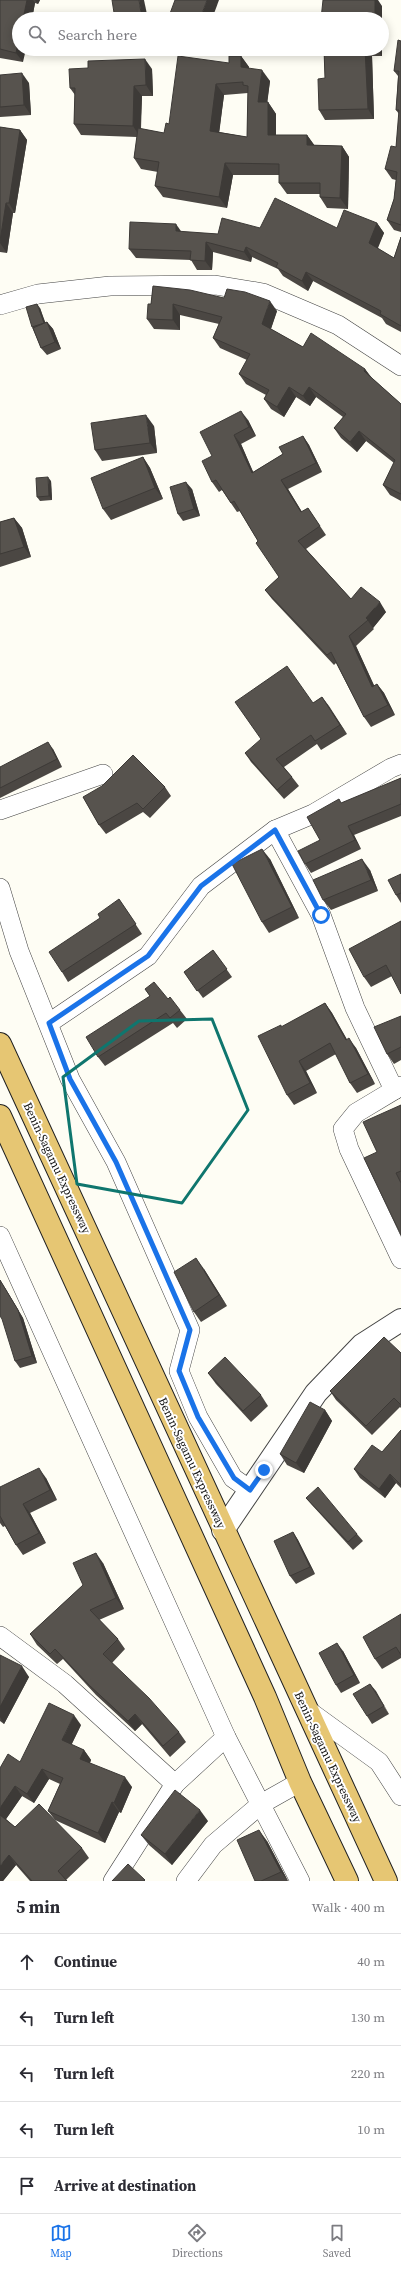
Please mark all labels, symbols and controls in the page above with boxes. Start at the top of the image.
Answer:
search box [12,12,389,56]
icon: search [26,23,48,45]
text: Search here [58,24,137,45]
route start [312,906,330,924]
street label: Benin-Sagamu Expressway [20,1100,95,1237]
street label: Benin-Sagamu Expressway [155,1395,230,1532]
route end [255,1461,273,1479]
street label: Benin-Sagamu Expressway [291,1689,366,1826]
text: 5 min [16,1895,60,1919]
text: Walk · 400 m [312,1899,385,1916]
icon: ahead [16,1951,38,1973]
text: Continue [54,1951,117,1972]
text: 40 m [357,1953,385,1970]
icon: left [16,2007,38,2029]
text: Turn left [54,2007,114,2028]
text: 130 m [351,2009,385,2026]
icon: left [16,2063,38,2085]
text: Turn left [54,2063,114,2084]
text: 220 m [351,2065,385,2082]
icon: left [16,2119,38,2141]
text: Turn left [54,2119,114,2140]
text: 10 m [357,2121,385,2138]
icon: arrive [16,2175,38,2197]
text: Arrive at destination [54,2175,196,2196]
tab: Map [50,2222,72,2261]
tab: Directions [172,2222,223,2261]
tab: Saved [323,2222,351,2261]

